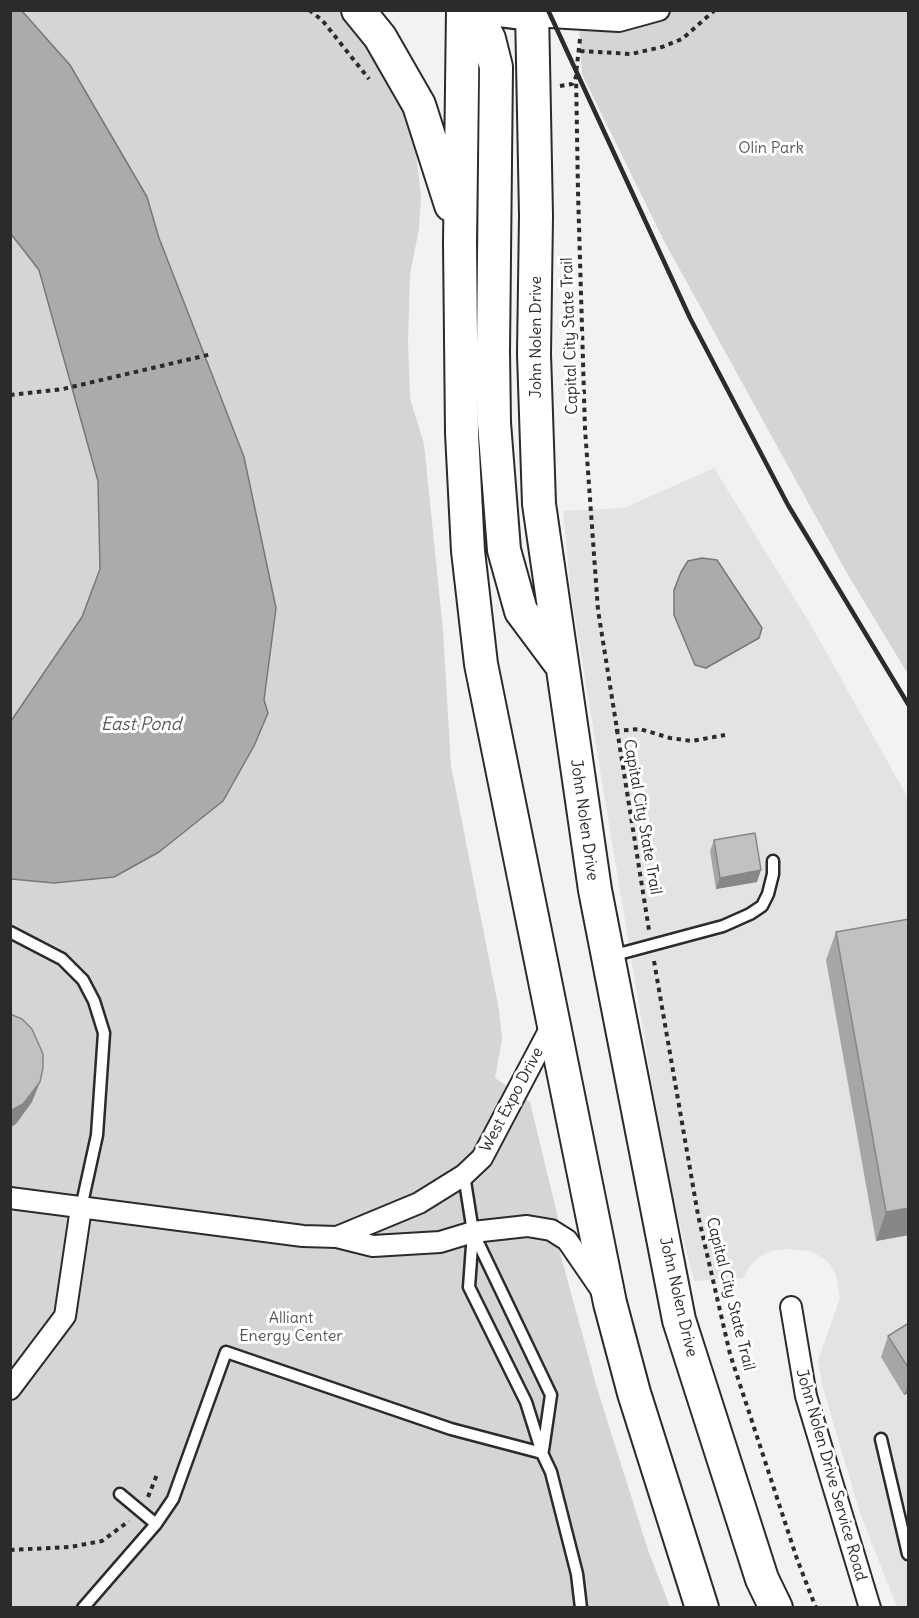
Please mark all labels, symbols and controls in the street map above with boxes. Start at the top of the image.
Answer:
park label: Olin Park [738,138,804,158]
street label: Capital City State Trail [558,257,582,415]
street label: John Nolen Drive [526,276,546,398]
water label: East Pond [101,714,181,736]
street label: Capital City State Trail [619,738,665,896]
street label: John Nolen Drive [566,758,602,882]
street label: West Expo Drive [476,1044,548,1156]
street label: Capital City State Trail [702,1215,758,1373]
street label: John Nolen Drive [655,1235,701,1359]
park label: Alliant Energy Center [239,1308,343,1346]
street label: John Nolen Drive Service Road [792,1367,870,1583]

